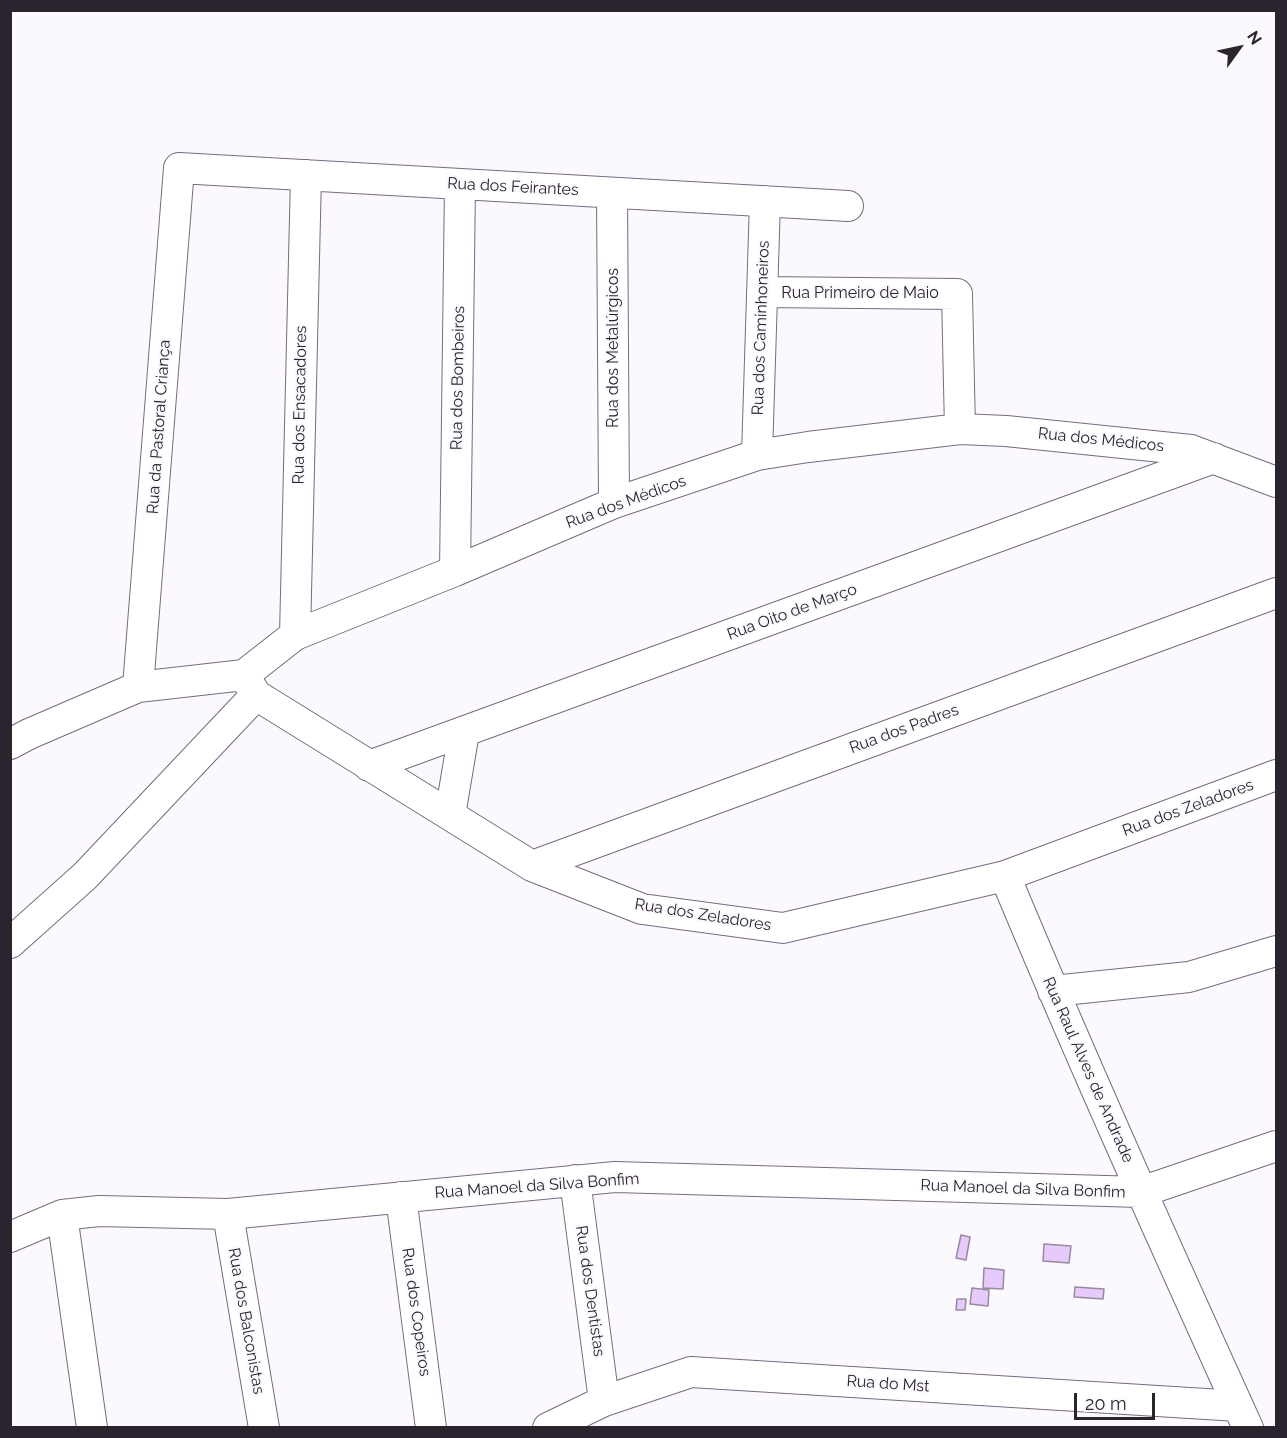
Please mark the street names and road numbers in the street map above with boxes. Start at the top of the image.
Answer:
street label: Rua dos Feirantes [447,174,579,200]
street label: Rua dos Caminhoneiros [748,240,774,416]
street label: Rua dos Metalúrgicos [603,268,623,428]
street label: Rua Primeiro de Maio [781,283,939,303]
street label: Rua dos Bombeiros [447,306,469,450]
street label: Rua dos Ensacadores [289,325,311,485]
street label: Rua da Pastoral Criança [143,339,175,515]
street label: Rua dos Médicos [1037,424,1165,456]
street label: Rua dos Médicos [563,471,689,533]
street label: Rua Oito de Março [725,580,859,644]
street label: Rua dos Padres [847,700,961,758]
street label: Rua dos Zeladores [1120,775,1256,841]
street label: Rua dos Zeladores [633,895,773,935]
street label: Rua Raul Alves de Andrade [1038,974,1138,1166]
street label: Rua Manoel da Silva Bonfim [434,1169,640,1203]
street label: Rua Manoel da Silva Bonfim [920,1176,1126,1202]
street label: Rua dos Dentistas [571,1224,609,1358]
street label: Rua dos Balconistas [224,1246,268,1396]
street label: Rua dos Copeiros [397,1246,435,1378]
street label: Rua do Mst [846,1372,930,1396]

